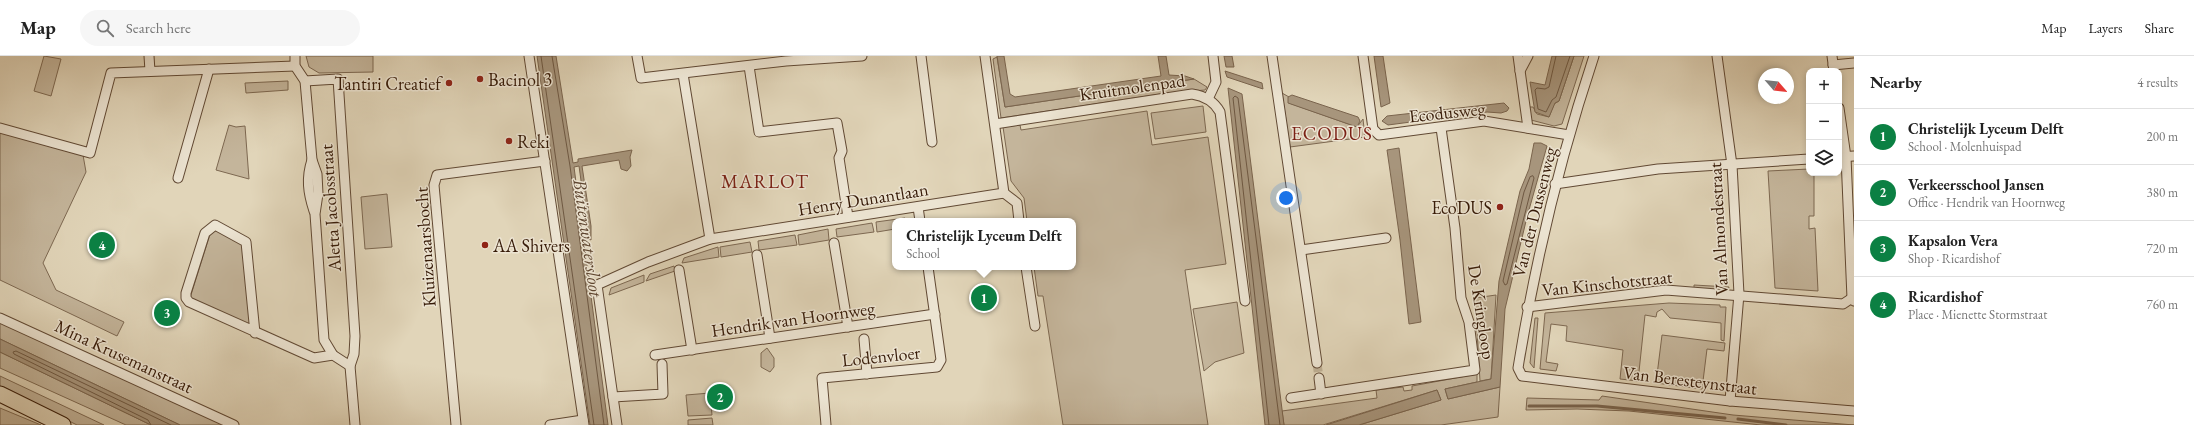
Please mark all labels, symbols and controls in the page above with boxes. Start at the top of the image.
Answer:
search box [80,10,360,46]
text: Map [20,15,56,40]
icon: search [94,17,116,39]
text: Search here [126,18,191,37]
text: Map [2041,19,2066,37]
text: Layers [2088,19,2123,37]
text: Share [2145,19,2174,37]
place label: Bacinol 3 [488,68,552,91]
street label: Kruitmolenpad [1078,68,1187,106]
north arrow [1758,68,1794,104]
map controls [1806,68,1842,176]
button: + [1806,68,1842,104]
text: Nearby [1870,71,1922,93]
place label: Tantiri Creatief [334,72,443,95]
marker: Bacinol 3 [475,74,485,84]
text: 4 results [2137,74,2178,91]
marker: Tantiri Creatief [444,78,454,88]
street label: Ecodusweg [1408,97,1487,127]
button: − [1806,104,1842,140]
text: Christelijk Lyceum Delft [1908,119,2064,138]
district label: ECODUS [1291,121,1373,146]
text: 1 [1880,128,1886,145]
text: 200 m [2147,128,2178,145]
place label: Reki [517,130,550,153]
marker: Reki [504,136,514,146]
text: School · Molenhuispad [1908,138,2022,155]
button: layers [1806,140,1842,176]
street label: Aletta Jacobsstraat [314,143,346,273]
street label: Van der Dussenweg [1507,144,1561,280]
street label: Van Almondestraat [1703,161,1733,296]
district label: MARLOT [721,169,809,194]
text: Verkeersschool Jansen [1908,175,2044,194]
water label: Buitenwatersloot [567,176,609,300]
street label: Henry Dunantlaan [796,177,930,221]
text: 2 [1880,184,1886,201]
text: 380 m [2147,184,2178,201]
street label: Kluizenaarsbocht [409,186,441,308]
your location [1276,188,1296,208]
text: Office · Hendrik van Hoornweg [1908,194,2065,211]
place label: EcoDUS [1431,196,1492,219]
marker: EcoDUS [1495,202,1505,212]
popup [892,218,1076,270]
text: Christelijk Lyceum Delft [906,226,1062,245]
pin: 4 [89,230,115,260]
text: Kapsalon Vera [1908,231,1998,250]
place label: AA Shivers [492,234,570,257]
marker: AA Shivers [480,240,490,250]
text: 3 [1880,240,1886,257]
text: 720 m [2147,240,2178,257]
text: School [906,245,940,262]
text: Shop · Ricardishof [1908,250,2000,267]
street label: De Kringloop [1463,263,1501,361]
street label: Van Kinschotstraat [1541,265,1674,301]
pin: 1 [971,283,997,313]
text: Ricardishof [1908,287,1982,306]
street label: Hendrik van Hoornweg [710,296,876,342]
text: 4 [1880,296,1886,313]
text: 760 m [2147,296,2178,313]
pin: 3 [154,298,180,328]
text: Place · Mienette Stormstraat [1908,306,2047,323]
street label: Mina Krusemanstraat [51,314,197,398]
street label: Lodenvloer [841,340,921,372]
street label: Van Beresteynstraat [1622,360,1759,400]
pin: 2 [707,382,733,412]

